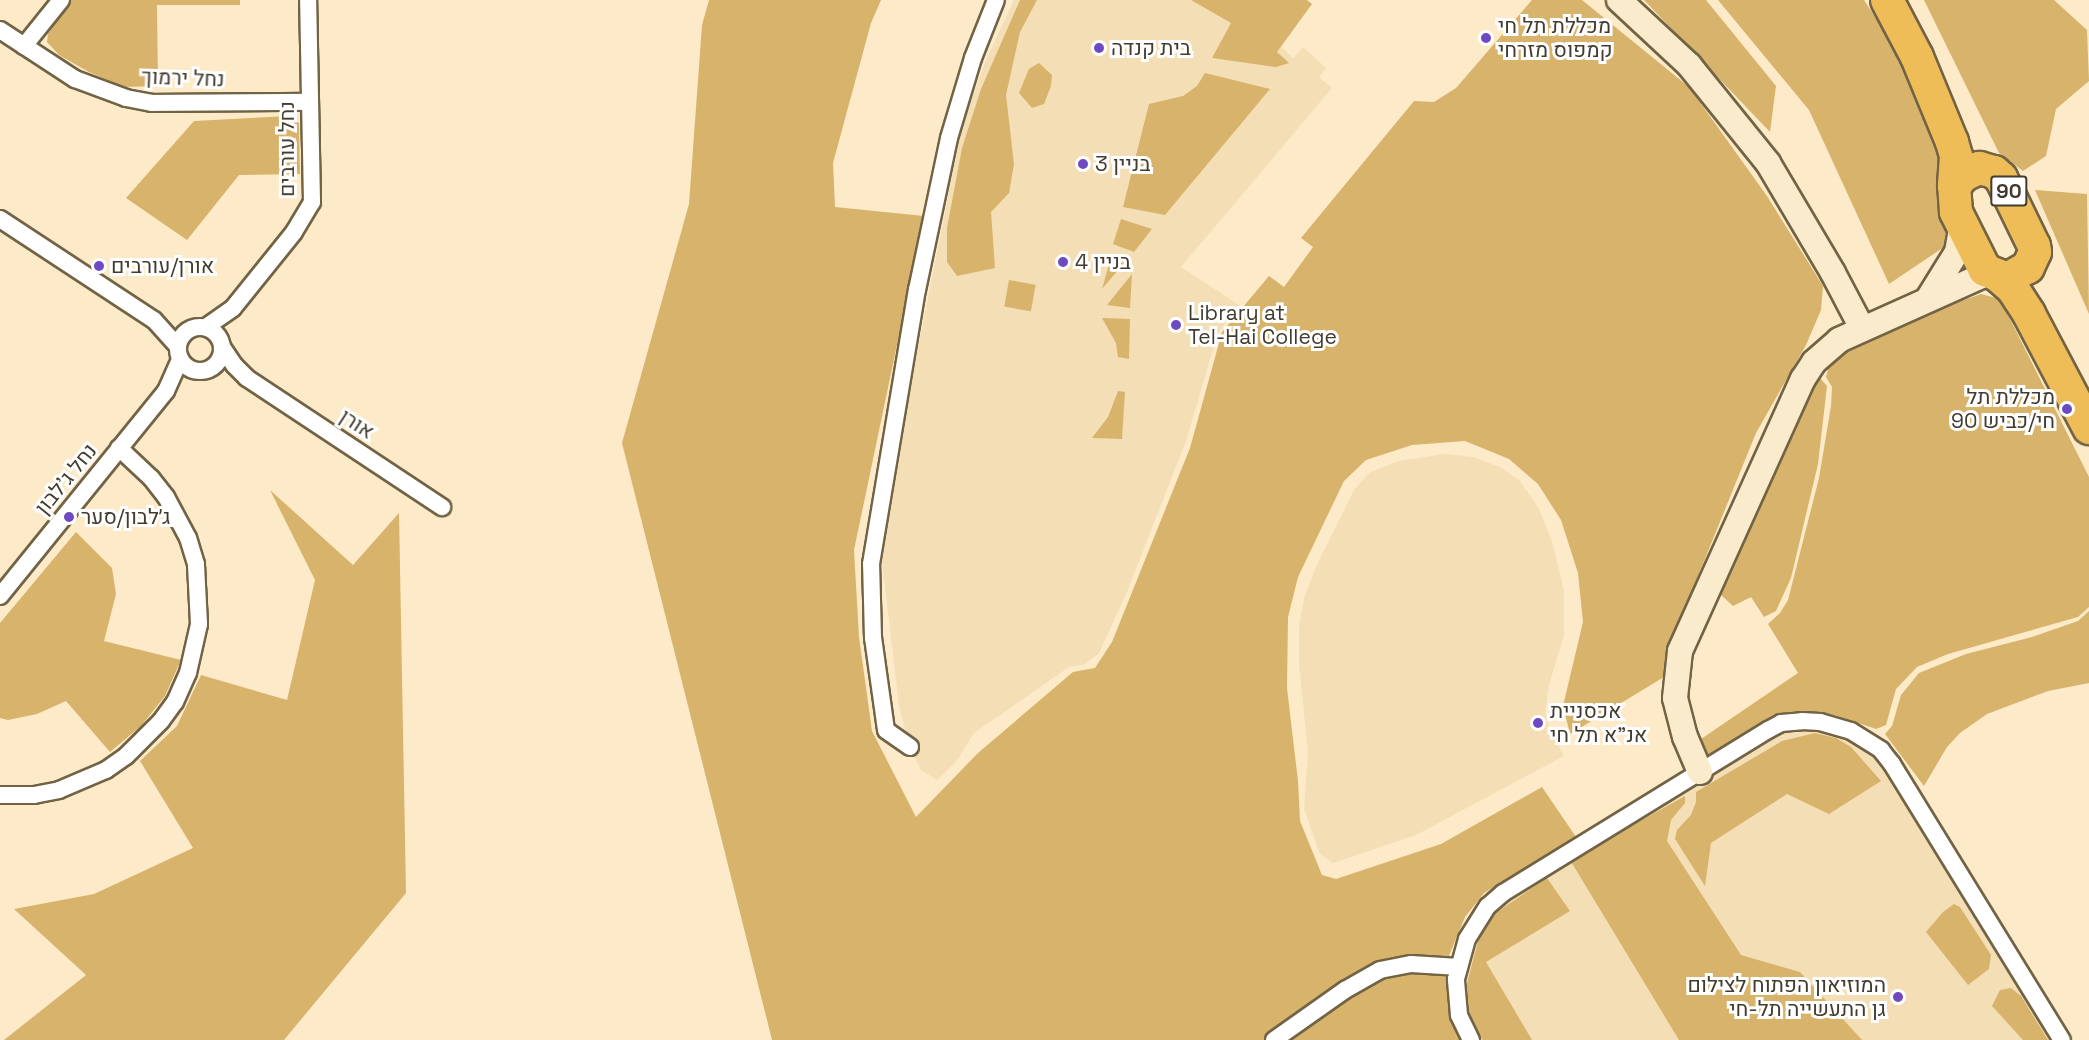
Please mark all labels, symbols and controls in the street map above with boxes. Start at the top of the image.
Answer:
place label: מכללת תל חי קמפוס מזרחי [1498,13,1613,63]
marker: מכללת תל חי קמפוס מזרחי [1479,31,1493,45]
place label: בית קנדה [1111,35,1191,61]
marker: בית קנדה [1092,41,1106,55]
street label: נחל ירמוך [141,64,225,92]
street label: נחל עורבים [274,101,300,197]
place label: בניין 3 [1095,151,1150,177]
marker: בניין 3 [1076,157,1090,171]
road number: 90 [1990,174,2028,208]
place label: בניין 4 [1075,249,1131,275]
place label: אורן/עורבים [111,253,214,279]
marker: בניין 4 [1056,255,1070,269]
marker: אורן/עורבים [92,259,106,273]
place label: Library at Tel-Hai College [1188,300,1337,350]
marker: Library at Tel-Hai College [1169,318,1183,332]
place label: מכללת תל חי/כביש 90 [1951,384,2055,434]
marker: מכללת תל חי/כביש 90 [2060,402,2074,416]
street label: אורן [335,404,379,444]
street label: נחל ג'לבון [30,438,102,520]
place label: ג׳לבון/סער [81,504,170,530]
marker: ג׳לבון/סער [62,510,76,524]
place label: אכסניית אנ"א תל חי [1550,698,1647,748]
marker: אכסניית אנ"א תל חי [1531,716,1545,730]
place label: המוזיאון הפתוח לצילום גן התעשייה תל-חי [1687,972,1886,1022]
marker: המוזיאון הפתוח לצילום גן התעשייה תל-חי [1891,990,1905,1004]

